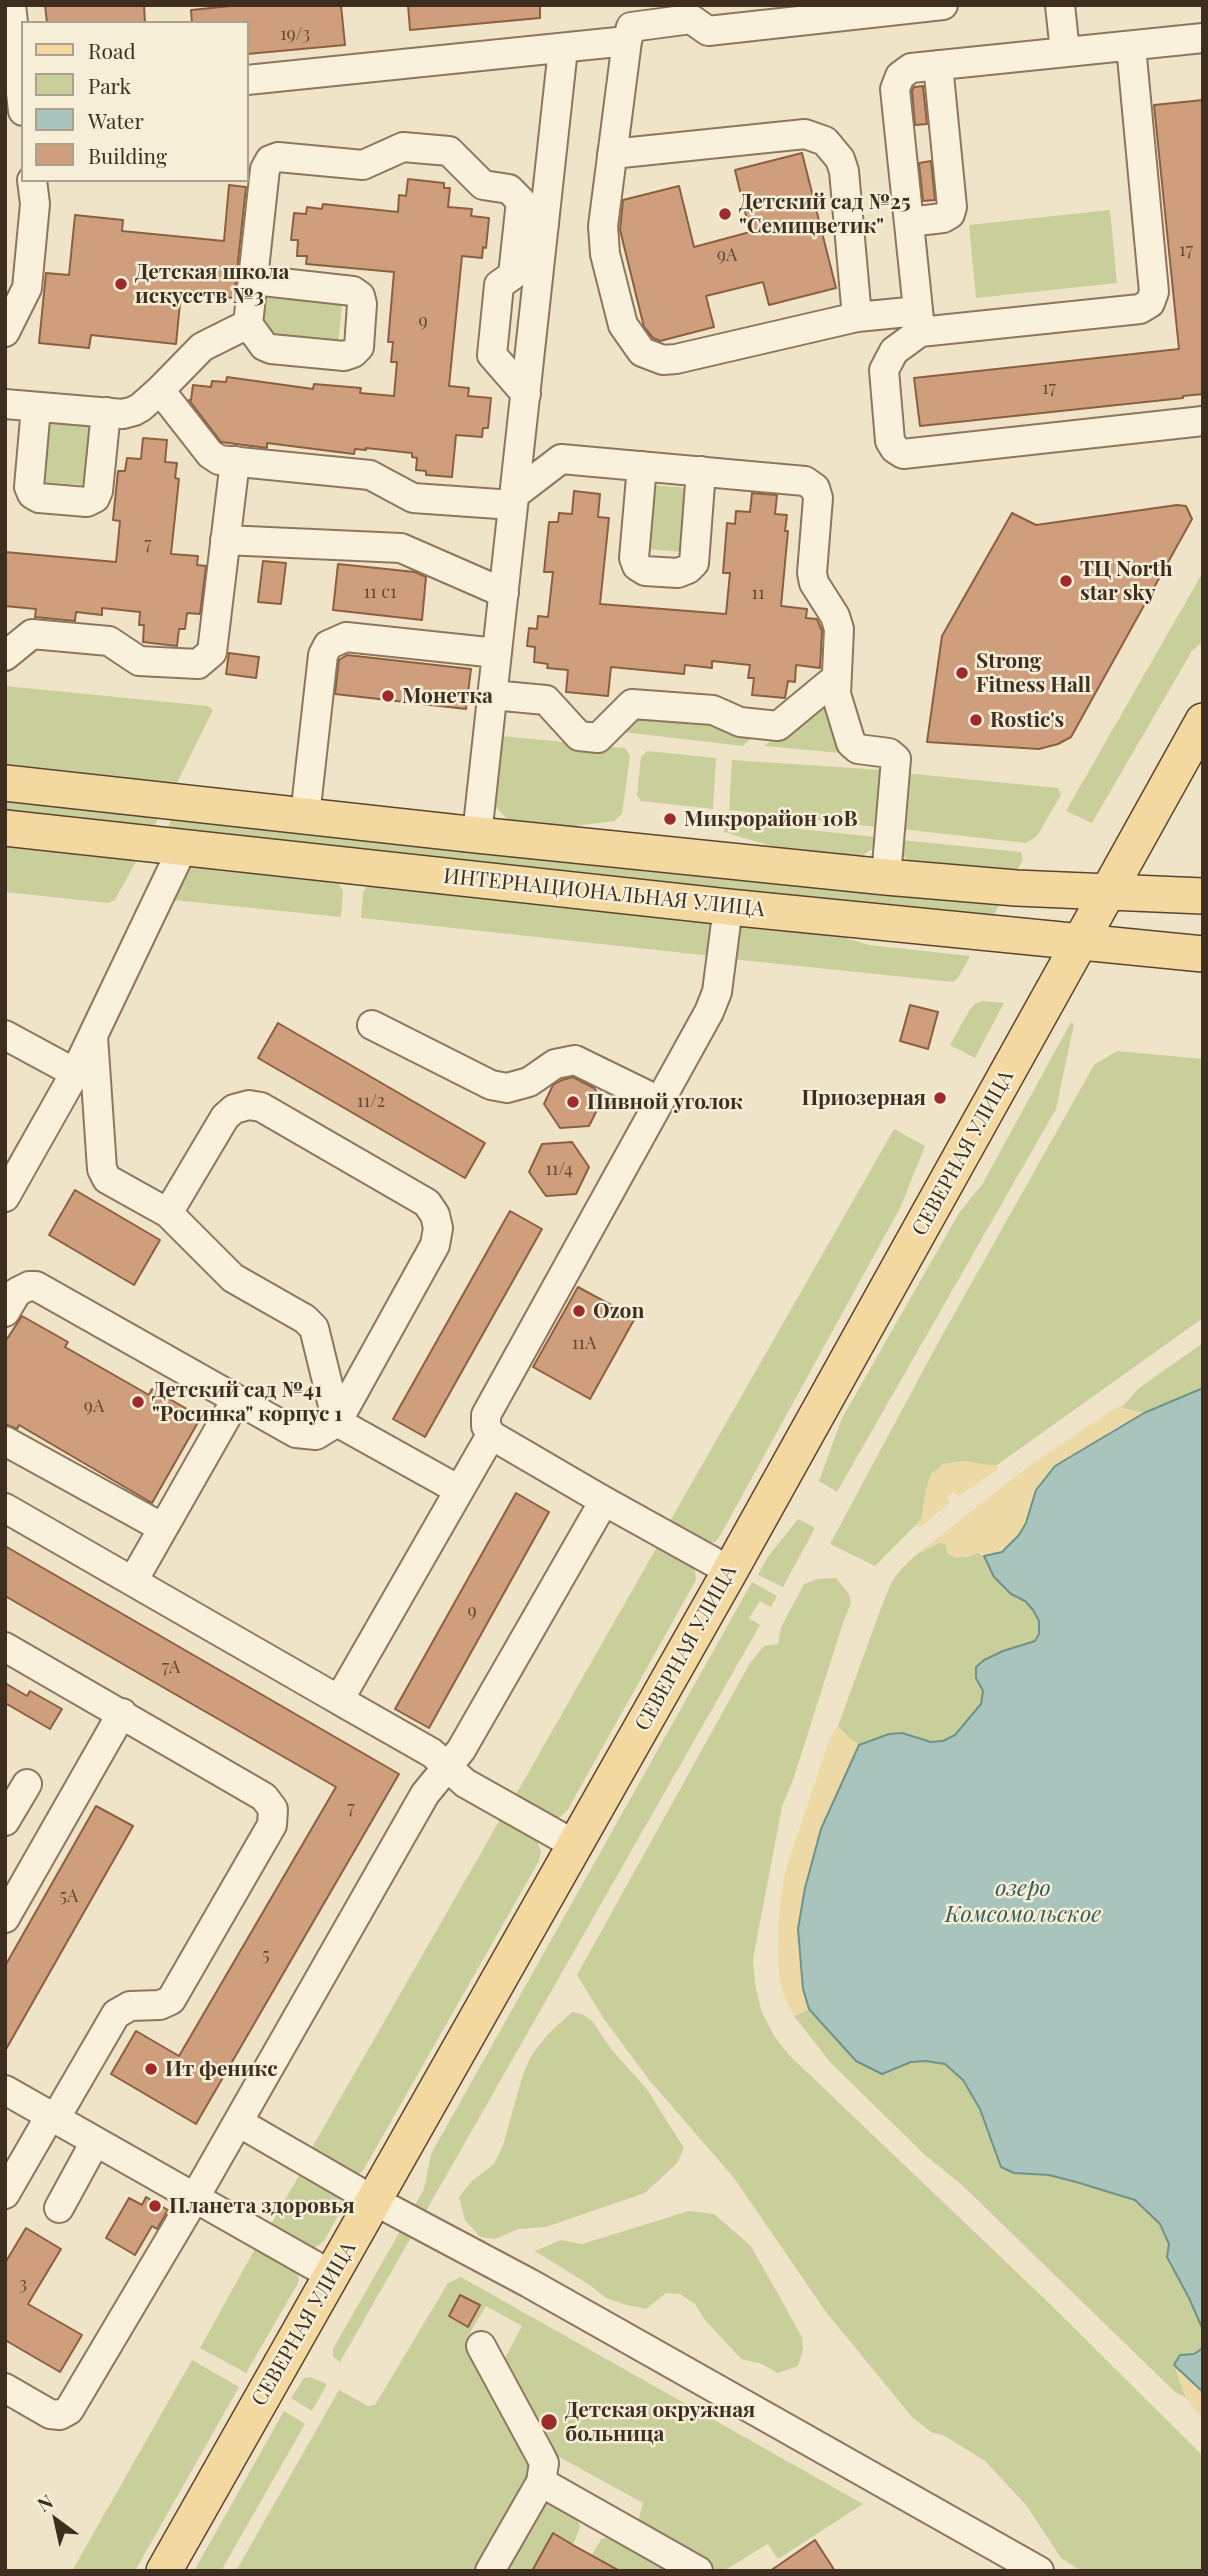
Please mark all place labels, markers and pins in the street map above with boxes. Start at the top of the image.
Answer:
place label: Детский сад №25 "Семицветик" [739,189,911,239]
marker: Детский сад №25 "Семицветик" [717,206,733,222]
place label: Детская школа искусств №3 [135,259,289,309]
marker: Детская школа искусств №3 [113,276,129,292]
place label: ТЦ North star sky [1080,556,1172,606]
marker: ТЦ North star sky [1058,573,1074,589]
place label: Strong Fitness Hall [976,648,1091,698]
marker: Strong Fitness Hall [954,665,970,681]
place label: Монетка [402,683,493,709]
marker: Монетка [380,688,396,704]
place label: Rostic's [990,707,1064,733]
marker: Rostic's [968,712,984,728]
place label: Микрорайон 10В [684,806,858,832]
marker: Микрорайон 10В [662,811,678,827]
place label: Приозерная [801,1085,926,1111]
place label: Пивной уголок [587,1089,743,1115]
marker: Приозерная [932,1090,948,1106]
marker: Пивной уголок [565,1094,581,1110]
place label: Ozon [593,1298,644,1324]
marker: Ozon [571,1303,587,1319]
place label: Детский сад №41 "Росинка" корпус 1 [152,1377,342,1427]
marker: Детский сад №41 "Росинка" корпус 1 [130,1394,146,1410]
place label: Ит феникс [165,2056,278,2082]
marker: Ит феникс [143,2061,159,2077]
place label: Планета здоровья [169,2193,355,2219]
marker: Планета здоровья [147,2198,163,2214]
place label: Детская окружная больница [565,2397,755,2447]
marker: Детская окружная больница [539,2412,559,2432]

